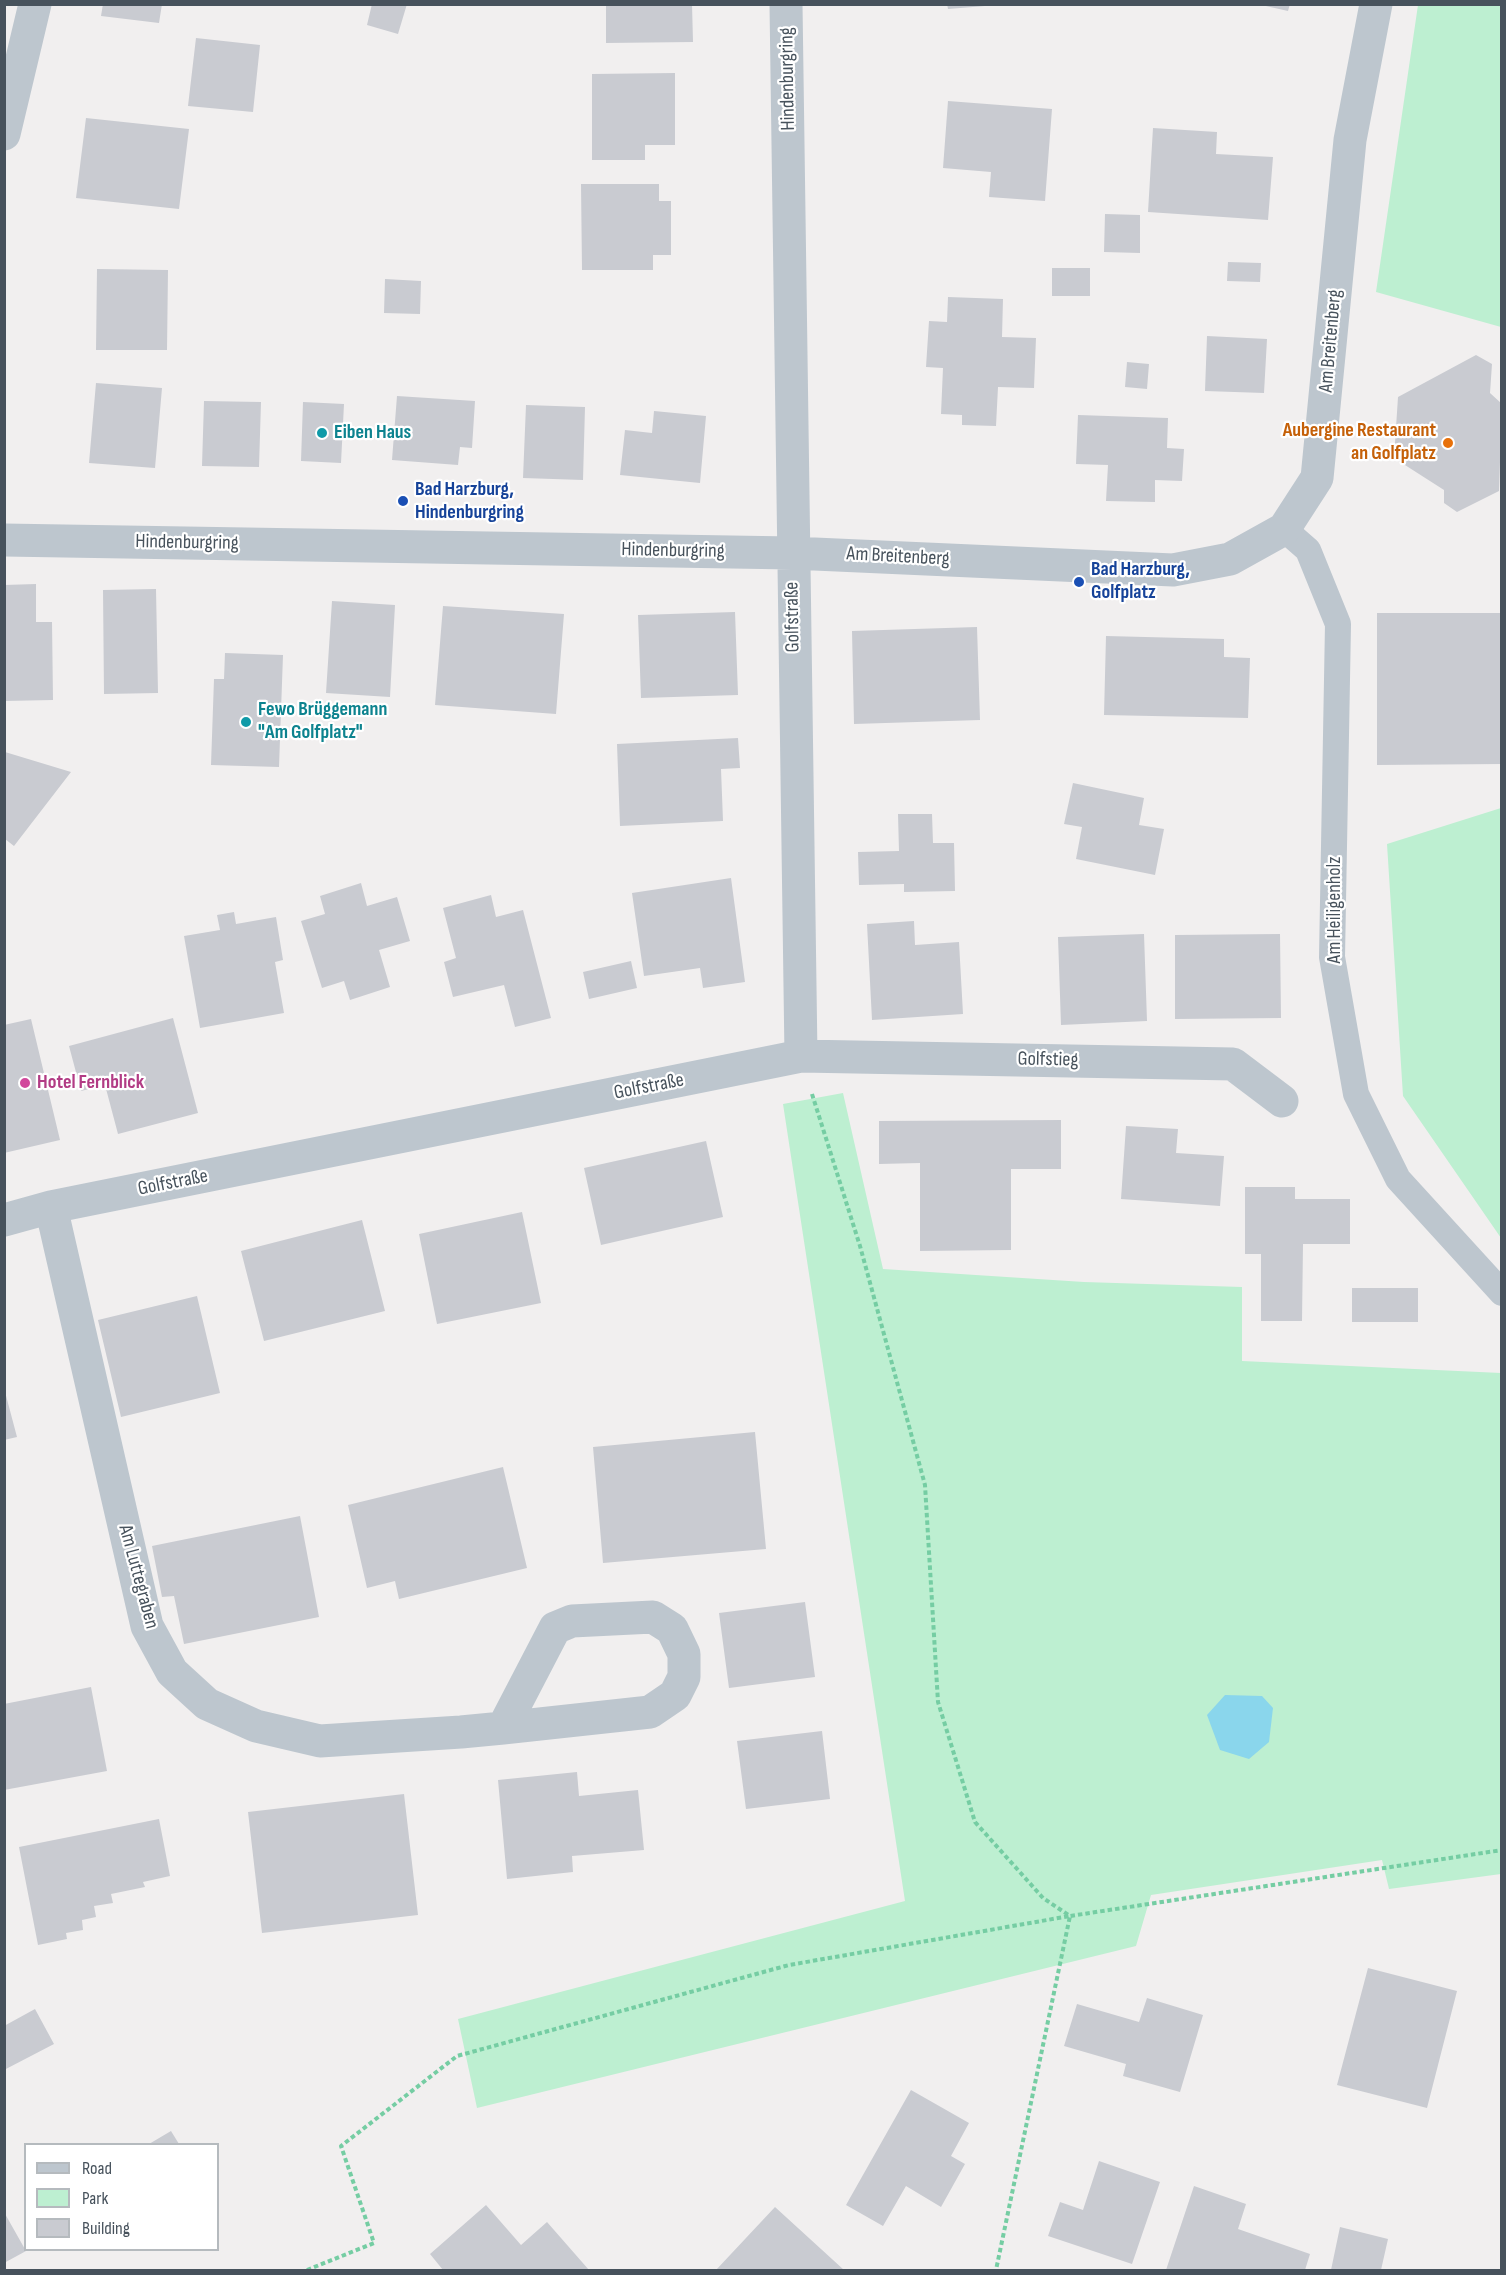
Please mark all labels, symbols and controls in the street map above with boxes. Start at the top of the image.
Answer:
street label: Hindenburgring [775,27,801,131]
street label: Am Breitenberg [1315,289,1347,393]
place label: Aubergine Restaurant an Golfplatz [1283,419,1436,466]
place label: Eiben Haus [334,421,411,445]
marker: Eiben Haus [315,426,329,440]
marker: Aubergine Restaurant an Golfplatz [1441,436,1455,450]
place label: Bad Harzburg, Hindenburgring [415,478,524,525]
marker: Bad Harzburg, Hindenburgring [396,494,410,508]
street label: Hindenburgring [135,530,239,556]
street label: Hindenburgring [621,538,725,564]
street label: Am Breitenberg [846,542,950,572]
place label: Bad Harzburg, Golfplatz [1091,558,1190,605]
marker: Bad Harzburg, Golfplatz [1072,575,1086,589]
street label: Golfstraße [780,581,806,653]
place label: Fewo Brüggemann "Am Golfplatz" [258,698,387,745]
marker: Fewo Brüggemann "Am Golfplatz" [239,715,253,729]
street label: Am Heiligenholz [1323,857,1347,963]
street label: Golfstieg [1017,1047,1079,1073]
street label: Golfstraße [612,1068,686,1106]
place label: Hotel Fernblick [37,1071,144,1095]
marker: Hotel Fernblick [18,1076,32,1090]
street label: Golfstraße [136,1164,210,1202]
street label: Am Luttegraben [113,1522,163,1632]
legend [24,2143,219,2251]
text: Road [82,2158,112,2179]
text: Park [82,2188,108,2209]
text: Building [82,2218,130,2239]

